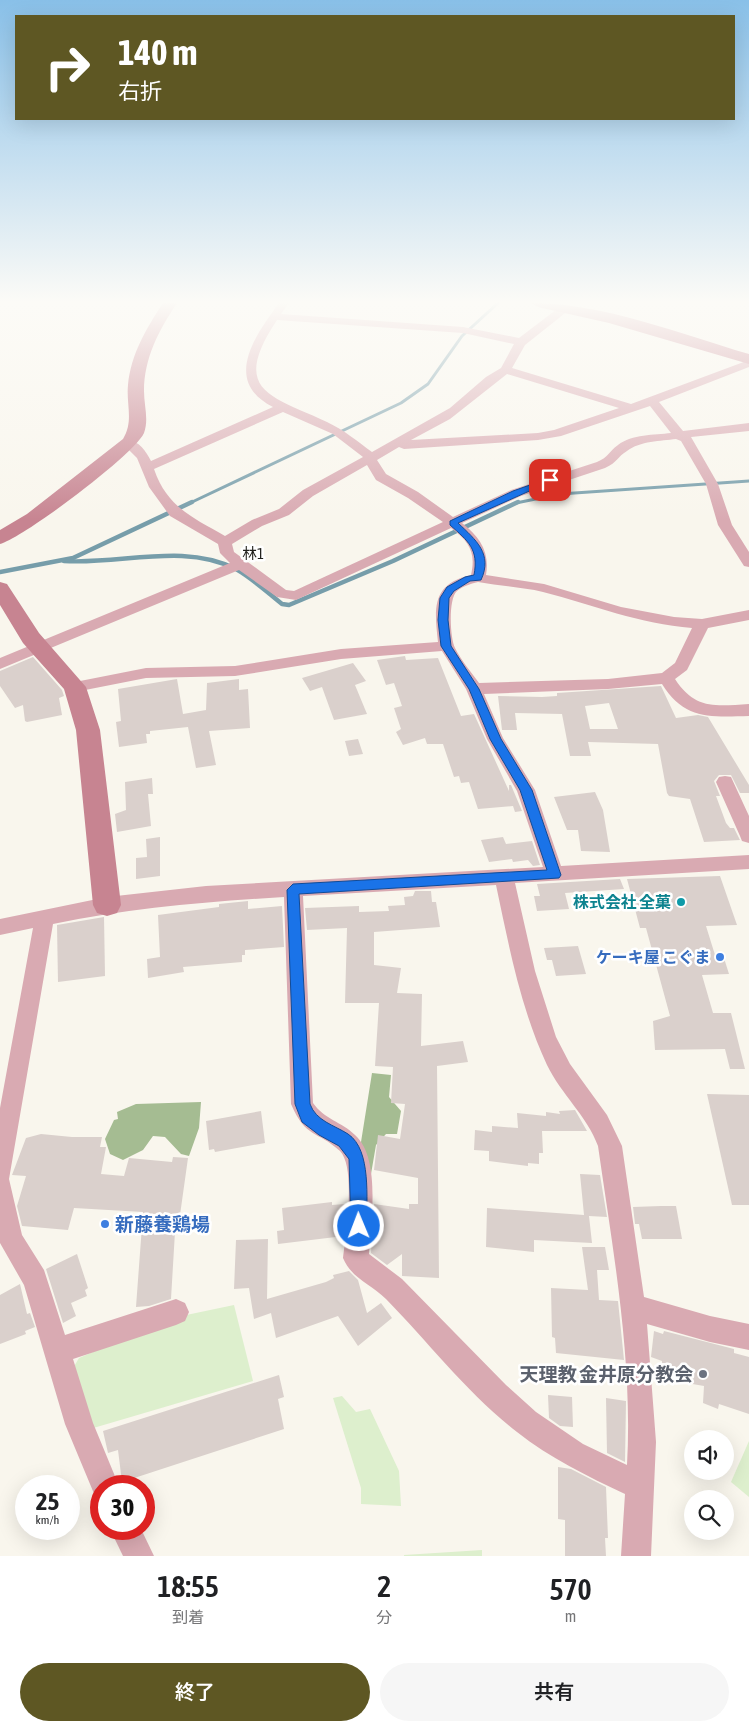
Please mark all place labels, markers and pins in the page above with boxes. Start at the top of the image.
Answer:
pin [529,459,571,501]
place label: 株式会社 全菓 [573,893,671,911]
marker: 株式会社 全菓 [675,896,687,908]
place label: ケーキ屋 こぐま [596,948,710,966]
marker: ケーキ屋 こぐま [714,951,726,963]
place label: 新藤養鶏場 [115,1213,210,1235]
marker: 新藤養鶏場 [99,1218,111,1230]
place label: 天理教 金井原分教会 [519,1363,693,1385]
marker: 天理教 金井原分教会 [697,1368,709,1380]

